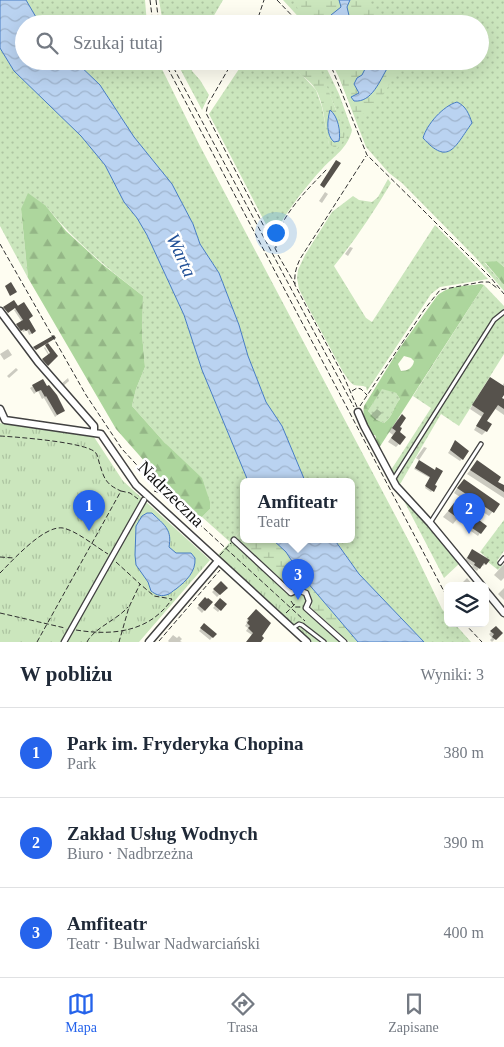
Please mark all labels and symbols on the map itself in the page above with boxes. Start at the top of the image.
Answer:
your location [263,220,289,246]
water label: Warta [162,230,201,280]
street label: Nadrzeczna [134,457,208,531]
pin: 1 [73,490,105,531]
pin: 2 [453,493,485,534]
pin: 3 [282,559,314,600]

